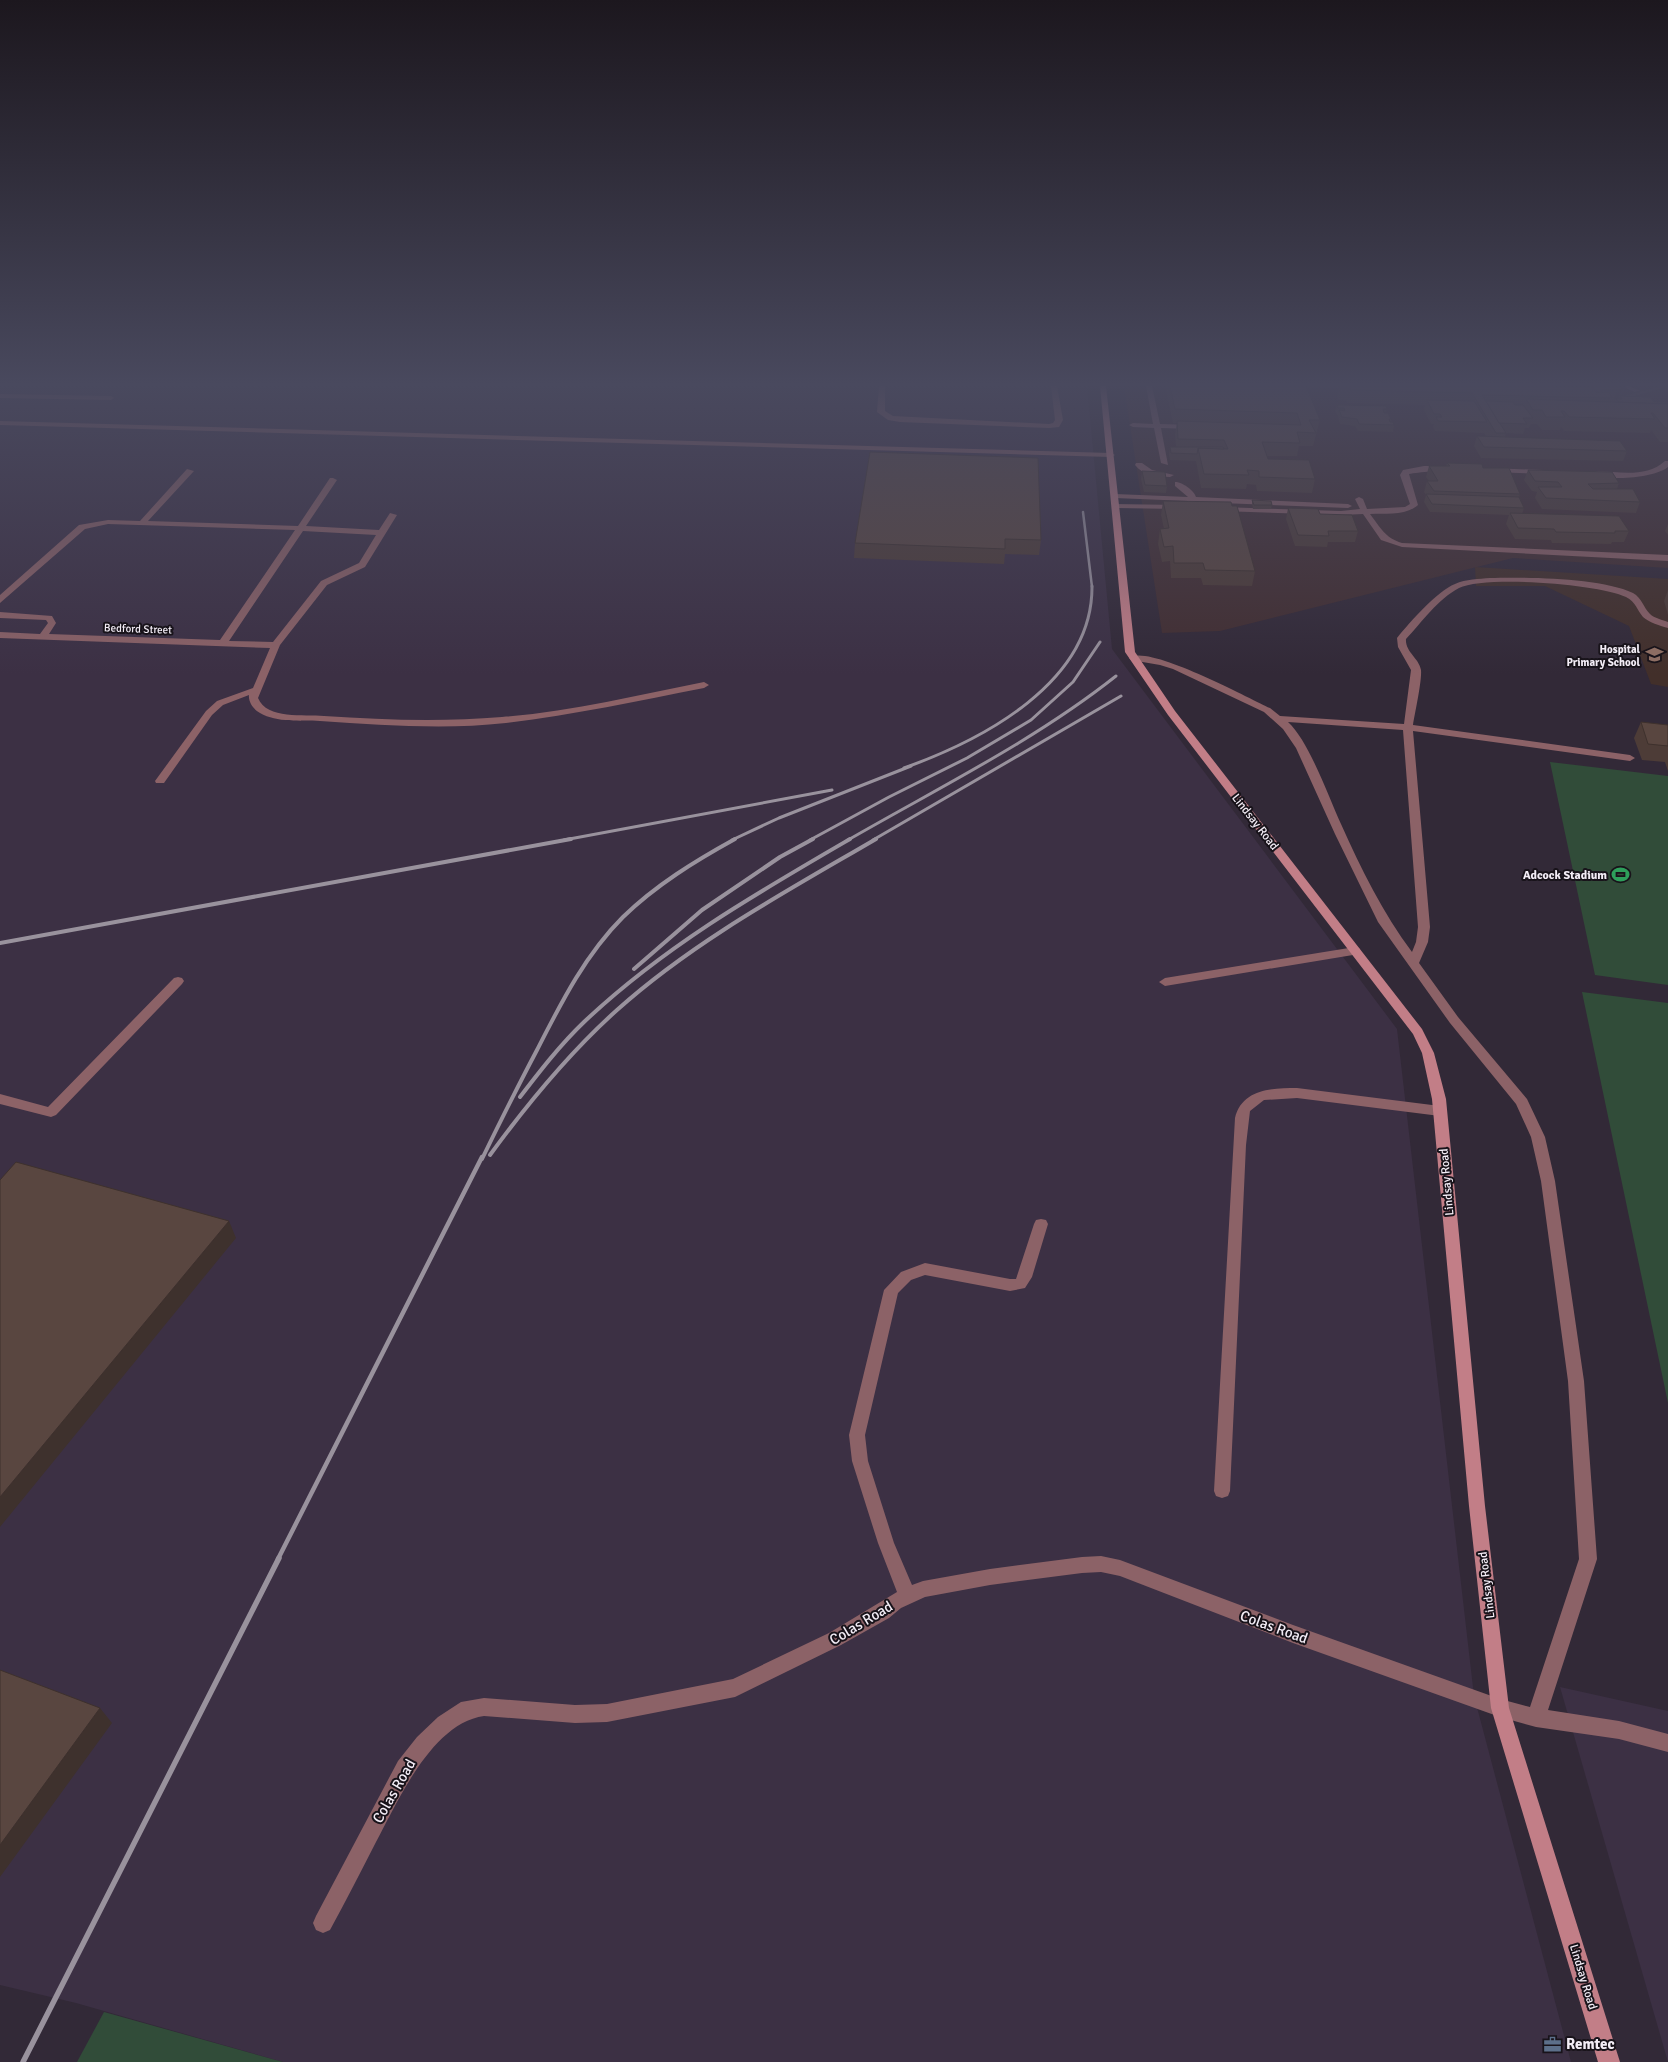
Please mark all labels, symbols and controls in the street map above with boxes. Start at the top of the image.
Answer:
street label: Bedford Street [104,621,172,637]
place label: Hospital Primary School [1566,643,1641,669]
school or university icon: Hospital Primary School [1644,645,1664,665]
street label: Lindsay Road [1228,791,1282,853]
sports icon: Adcock Stadium [1611,865,1631,885]
place label: Adcock Stadium [1523,868,1607,883]
street label: Lindsay Road [1437,1148,1457,1216]
street label: Lindsay Road [1475,1551,1499,1619]
street label: Colas Road [826,1597,896,1649]
street label: Colas Road [1238,1606,1310,1648]
street label: Colas Road [369,1756,420,1826]
street label: Lindsay Road [1566,1943,1600,2011]
office icon: Remtec [1542,2034,1562,2054]
place label: Remtec [1566,2035,1615,2053]

